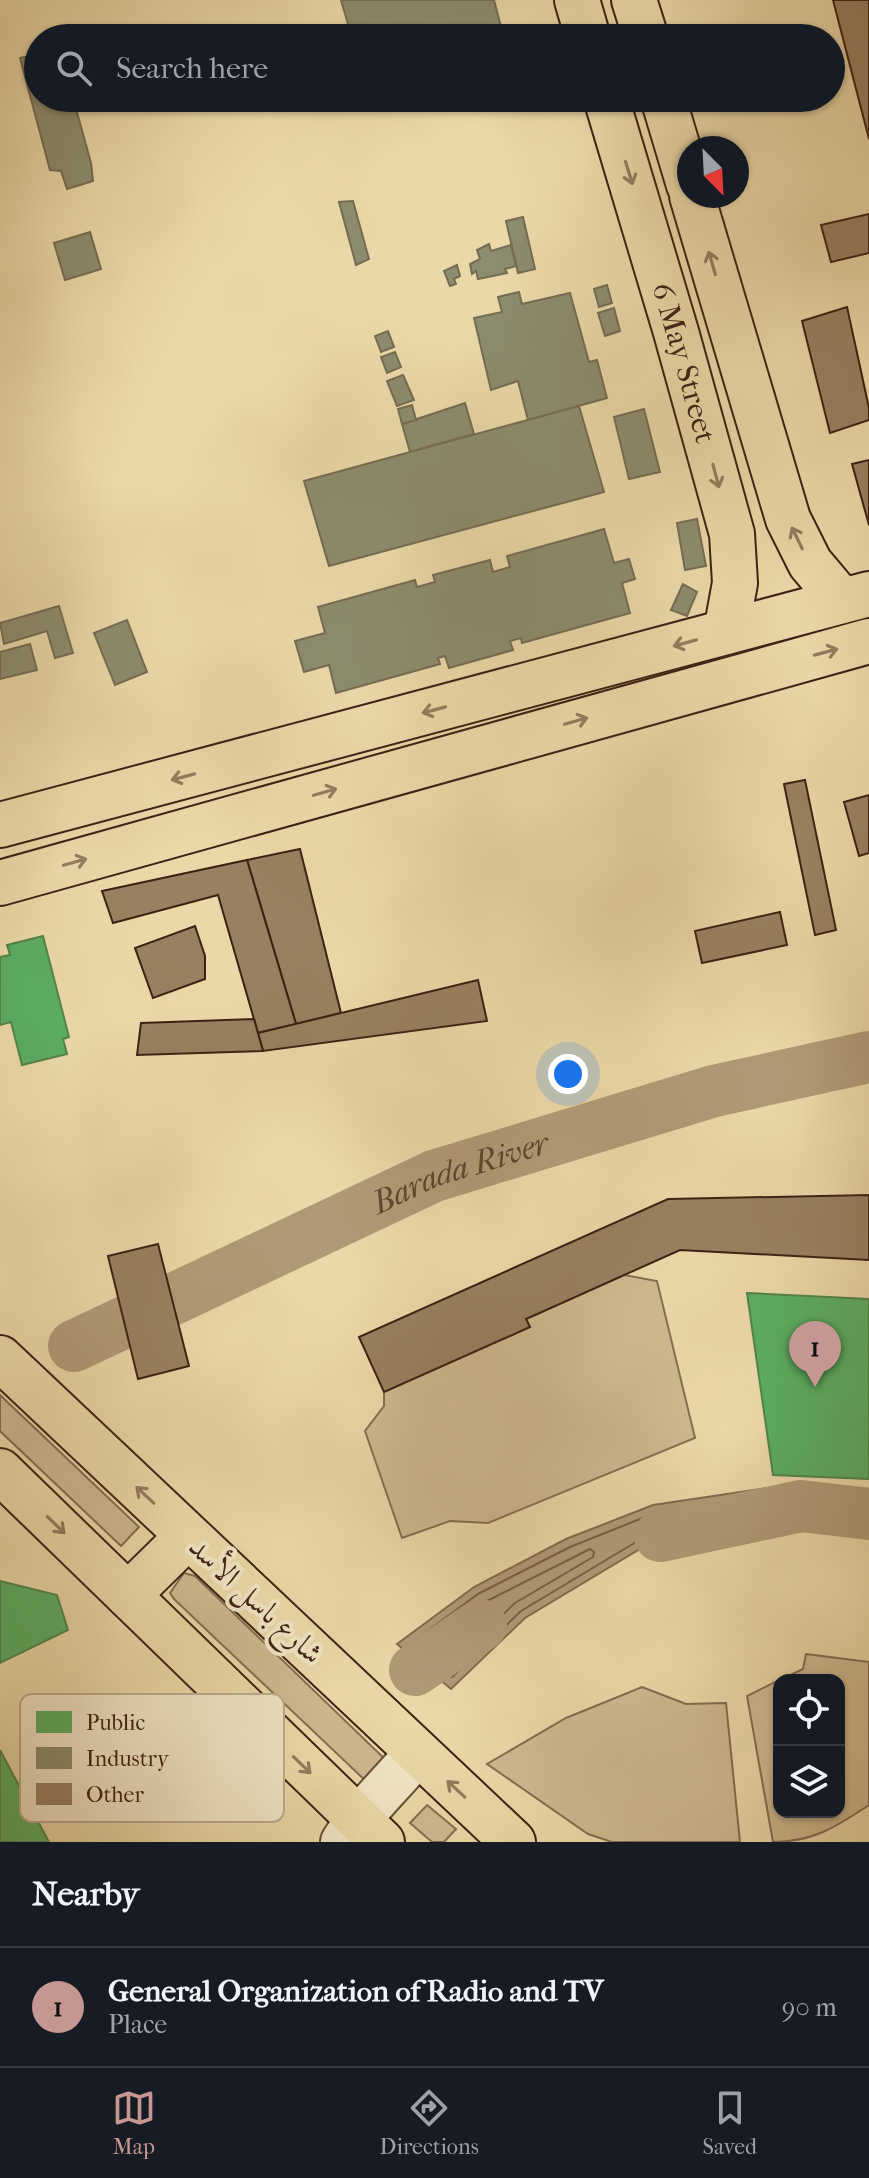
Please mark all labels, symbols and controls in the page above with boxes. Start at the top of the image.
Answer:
search box [24,24,845,112]
icon: search [52,46,96,90]
text: Search here [116,51,268,86]
north arrow [677,136,749,208]
one-way arrow [622,159,637,185]
one-way arrow [704,251,719,277]
street label: 6 May Street [644,278,723,447]
one-way arrow [709,463,724,489]
one-way arrow [789,526,804,550]
one-way arrow [673,637,699,652]
one-way arrow [813,644,839,659]
one-way arrow [422,703,448,718]
one-way arrow [562,713,588,728]
one-way arrow [170,770,196,785]
one-way arrow [312,784,338,799]
one-way arrow [62,854,88,869]
your location [548,1054,588,1094]
water label: Barada River [364,1124,555,1222]
pin: 1 [789,1321,841,1387]
one-way arrow [135,1485,155,1504]
one-way arrow [46,1515,65,1534]
street label: شارع باسل الأسد [176,1526,333,1677]
map controls [773,1674,845,1818]
button: locate [773,1674,845,1746]
legend [20,1694,284,1822]
text: Public [86,1710,145,1736]
text: Industry [86,1746,170,1772]
button: layers [773,1746,845,1818]
one-way arrow [292,1755,311,1774]
one-way arrow [446,1779,466,1798]
text: Other [86,1782,144,1808]
text: Nearby [32,1874,139,1914]
text: General Organization of Radio and TV [108,1974,603,2009]
text: 1 [53,1992,63,2023]
text: 90 m [782,1992,837,2023]
text: Place [108,2009,167,2040]
tab: Map [112,2086,156,2160]
tab: Directions [380,2086,479,2160]
tab: Saved [703,2086,757,2160]

